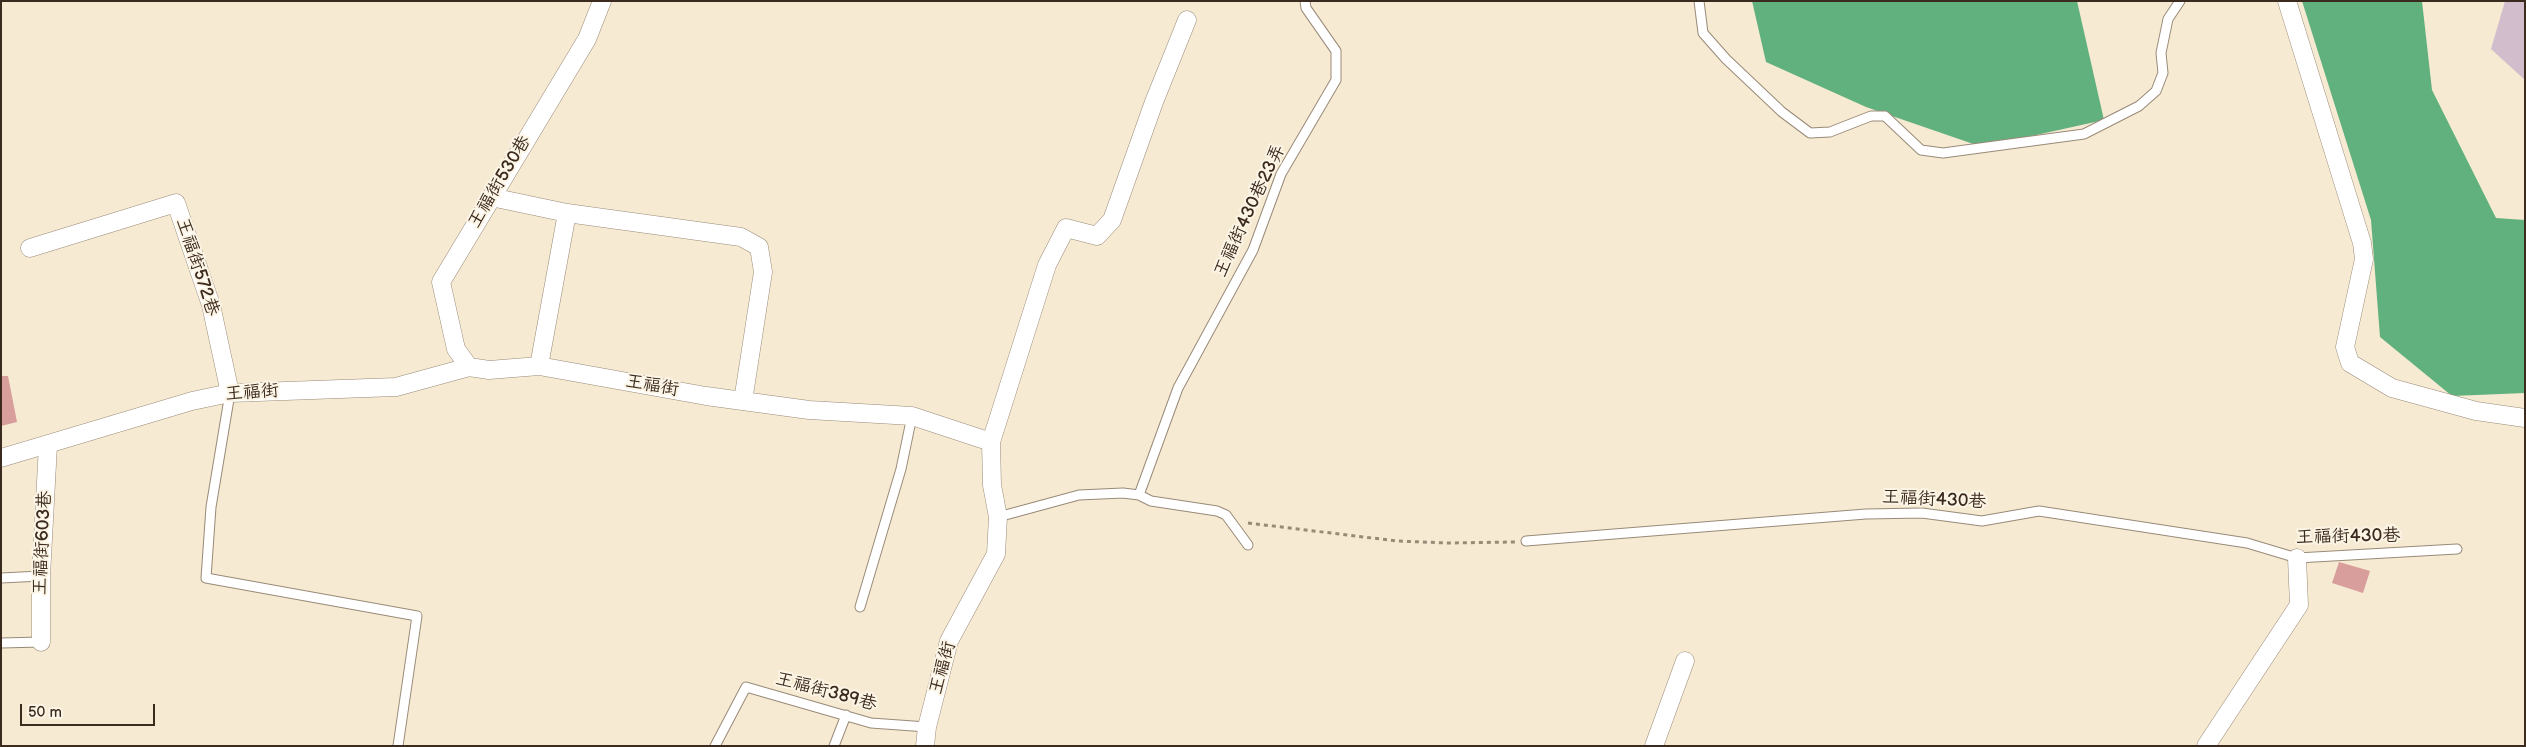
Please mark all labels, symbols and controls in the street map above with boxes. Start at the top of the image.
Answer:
street label: 王福街530巷 [464,132,536,232]
street label: 王福街430巷23弄 [1210,141,1290,281]
street label: 王福街572巷 [171,215,223,319]
street label: 王福街 [624,371,680,401]
street label: 王福街 [224,380,280,406]
street label: 王福街430巷 [1881,486,1987,514]
street label: 王福街603巷 [29,490,57,596]
street label: 王福街430巷 [2296,525,2400,549]
street label: 王福街 [925,639,961,697]
street label: 王福街389巷 [773,668,879,716]
scale bar [22,694,158,726]
text: 50 m [28,703,62,722]

